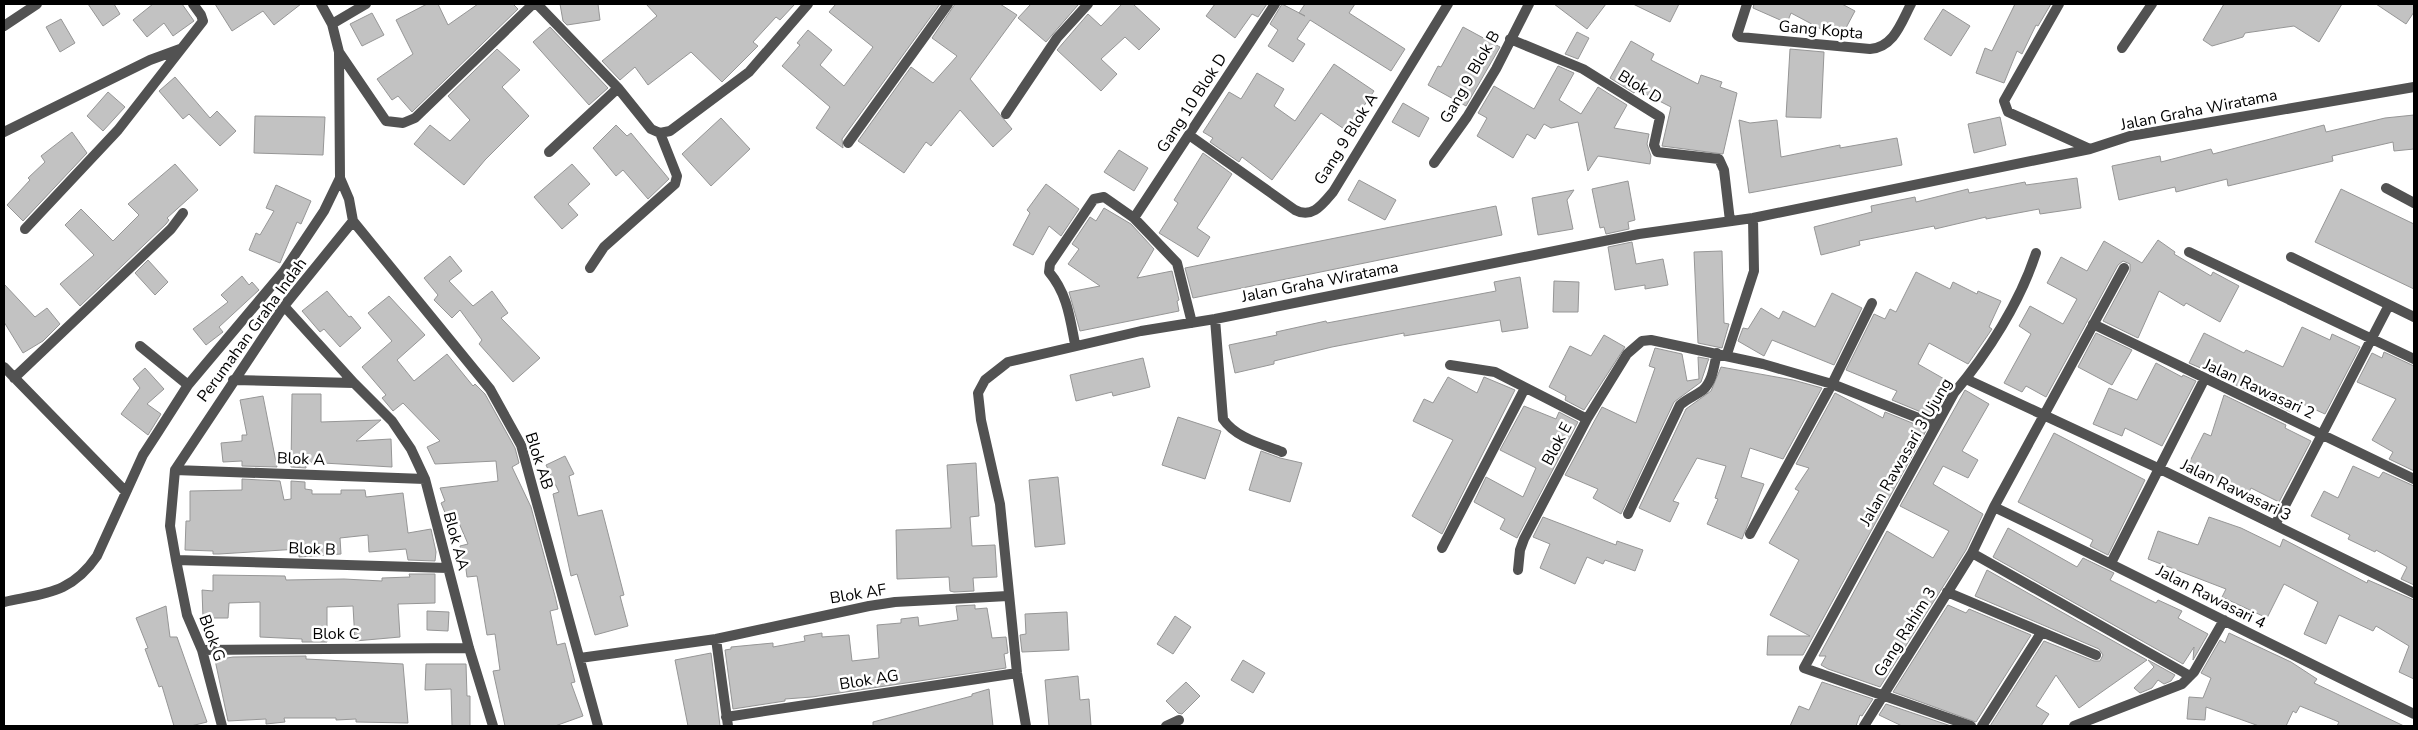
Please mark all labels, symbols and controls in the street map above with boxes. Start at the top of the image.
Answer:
street label: Gang Kopta [1778,15,1864,45]
street label: Gang 9 Blok B [1435,27,1505,127]
street label: Gang 10 Blok D [1152,49,1232,157]
street label: Blok D [1614,65,1666,109]
street label: Jalan Graha Wiratama [2118,84,2279,136]
street label: Gang 9 Blok A [1309,89,1383,189]
street label: Perumahan Graha Indah [192,253,312,407]
street label: Jalan Graha Wiratama [1239,256,1400,308]
street label: Jalan Rawasari 2 [2199,353,2318,424]
street label: Jalan Rawasari 3 Ujung [1854,374,1957,531]
street label: Blok E [1537,419,1577,469]
street label: Blok AB [519,430,559,492]
street label: Blok A [277,447,326,471]
street label: Jalan Rawasari 3 [2176,453,2295,526]
street label: Blok AA [438,509,474,573]
street label: Blok B [288,537,336,561]
street label: Jalan Rawasari 4 [2152,559,2270,634]
street label: Blok AF [828,579,888,609]
street label: Gang Rahim 3 [1869,583,1941,681]
street label: Blok G [193,612,231,664]
street label: Blok C [312,623,360,645]
street label: Blok AG [838,664,900,696]

